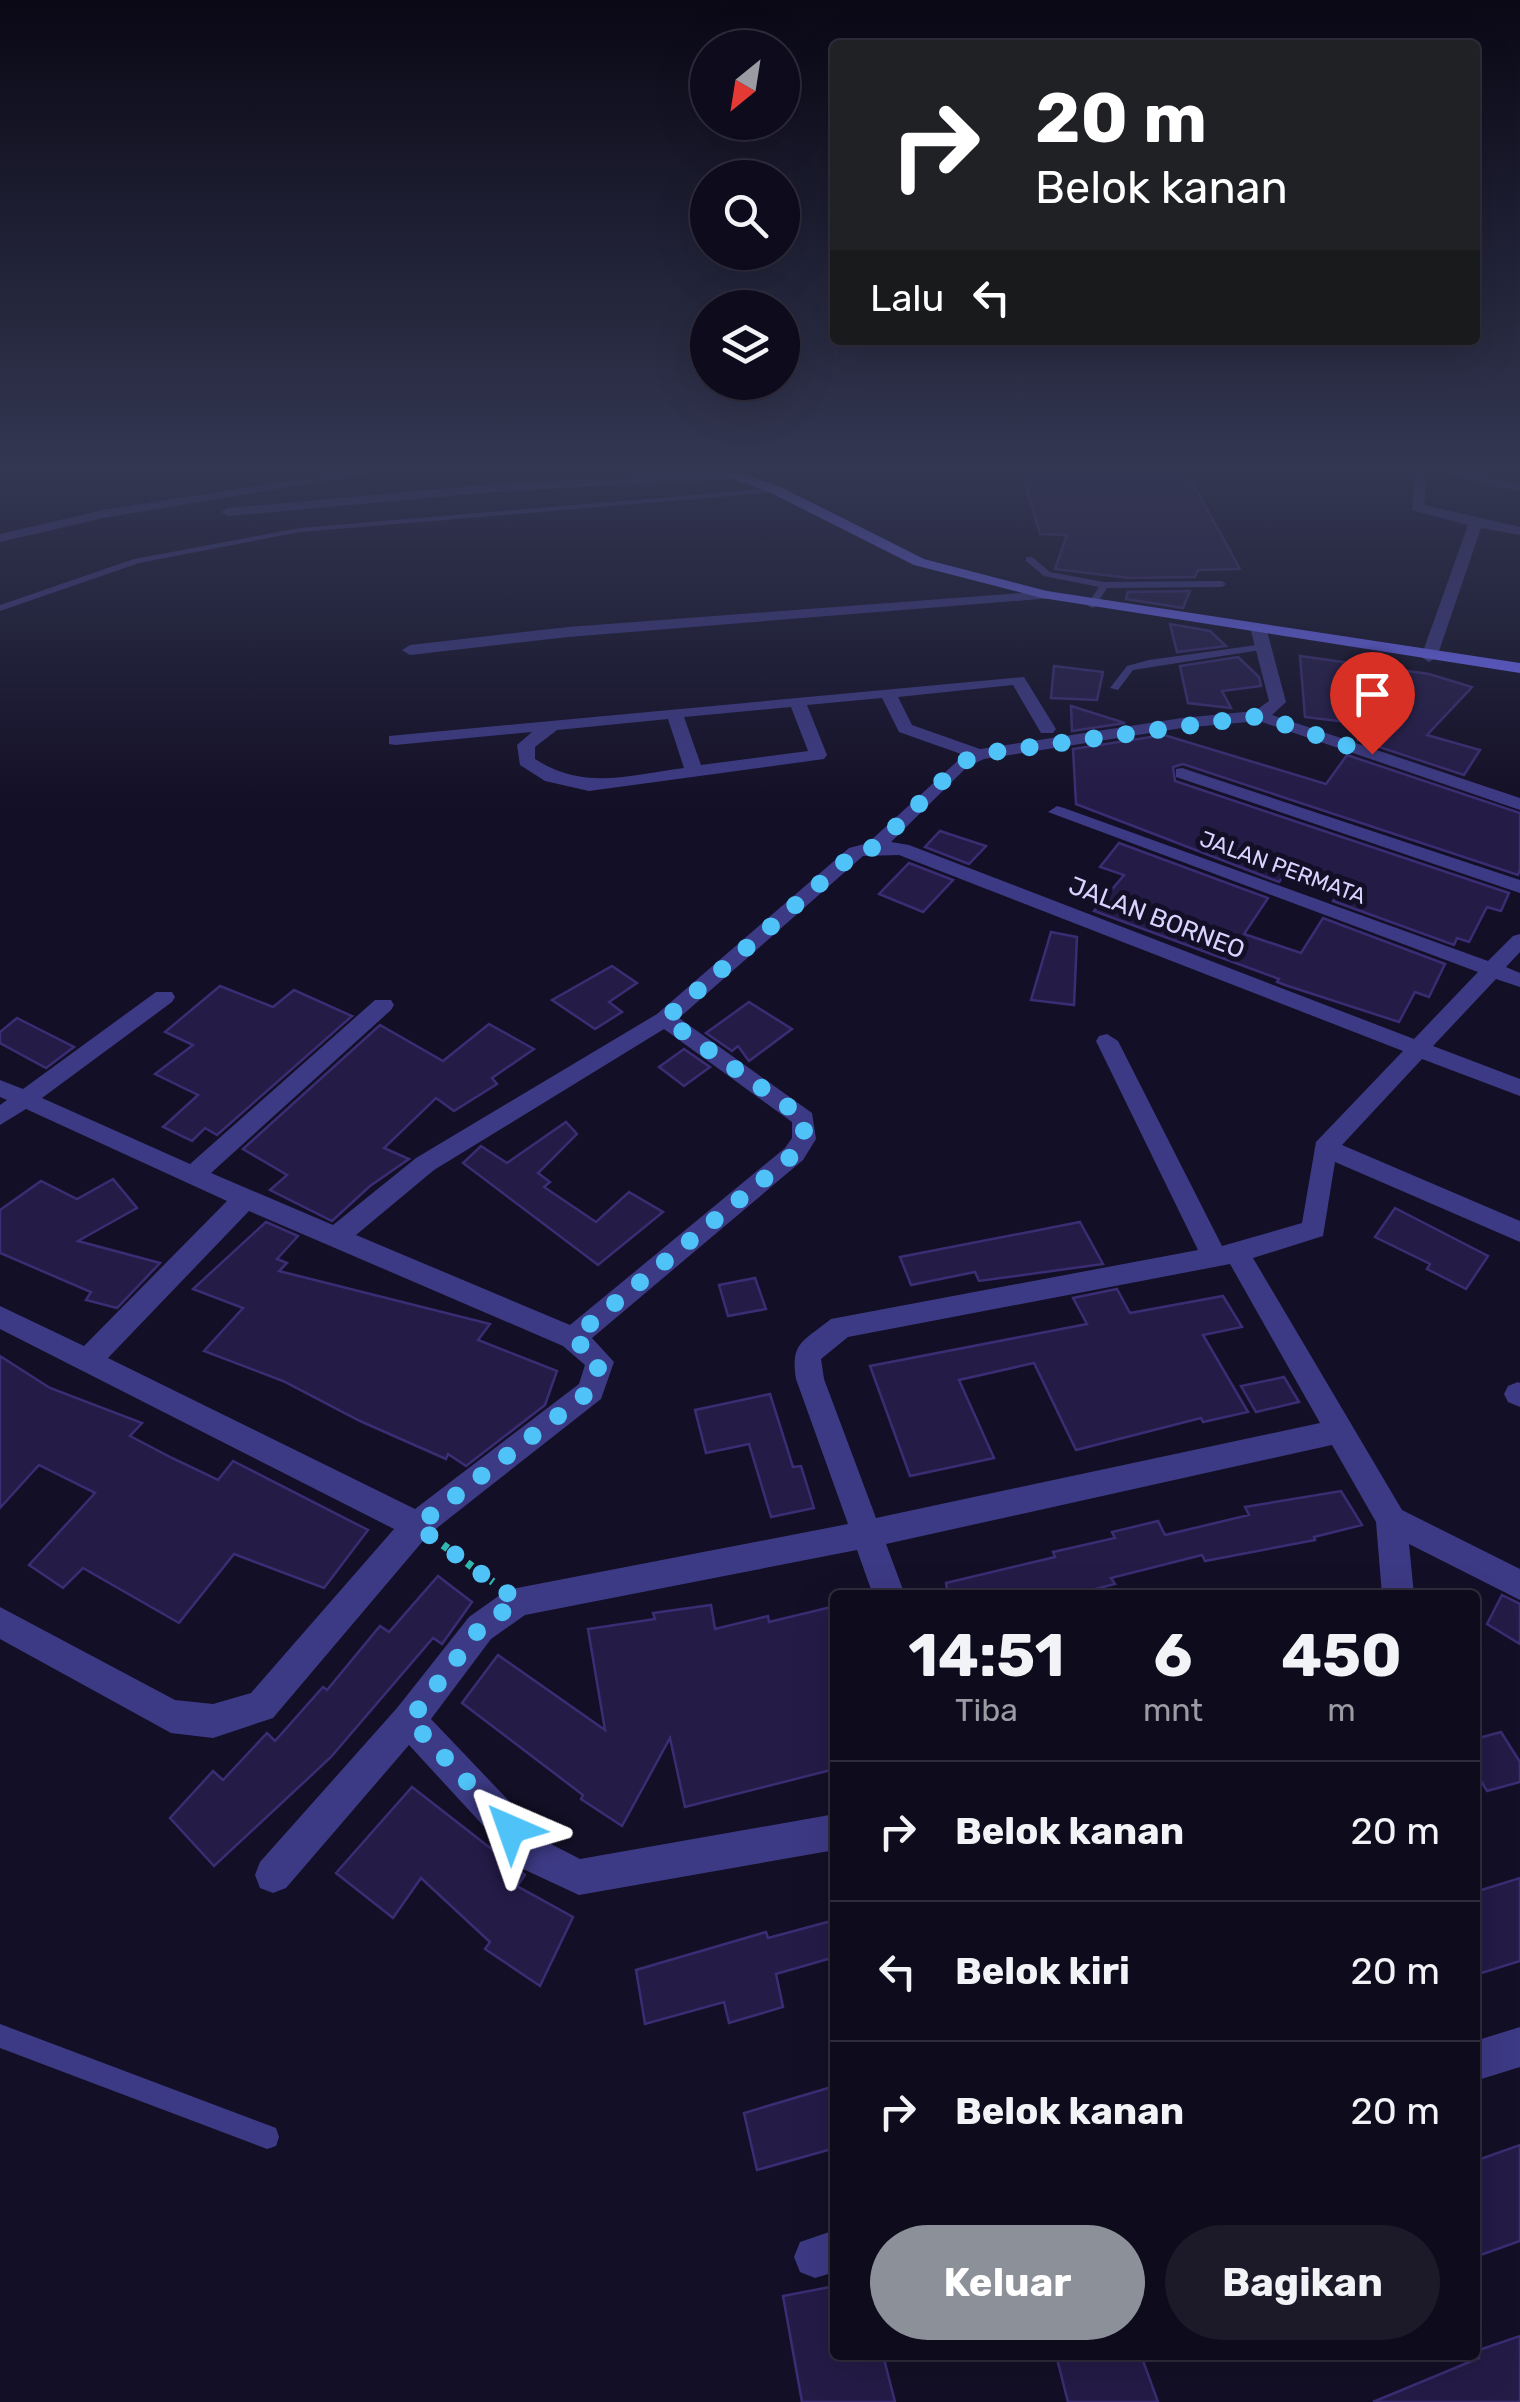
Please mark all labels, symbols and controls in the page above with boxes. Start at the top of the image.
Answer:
north arrow [690,30,800,140]
map controls [690,30,800,400]
text: 20 m [1035,77,1207,160]
icon: right [870,80,1000,210]
button: search [690,160,800,270]
text: Belok kanan [1035,161,1288,214]
icon: left [964,270,1019,325]
text: Lalu [870,275,944,321]
button: layers [690,290,800,400]
pin [1330,652,1415,755]
icon: arrive [1345,667,1400,722]
street label: JALAN PERMATA [1196,825,1370,910]
street label: JALAN BORNEO [1065,871,1249,964]
text: 14:51 [908,1620,1065,1691]
text: 6 [1153,1620,1192,1691]
text: 450 [1281,1620,1402,1691]
text: Tiba [955,1691,1018,1729]
text: mnt [1143,1691,1203,1729]
text: m [1327,1691,1356,1729]
position arrow [459,1777,563,1881]
icon: right [870,1804,925,1859]
text: Belok kanan [955,1808,1184,1854]
text: 20 m [1350,1808,1440,1854]
icon: left [870,1944,925,1999]
text: Belok kiri [955,1948,1130,1994]
text: 20 m [1350,1948,1440,1994]
icon: right [870,2084,925,2139]
text: Belok kanan [955,2088,1184,2134]
text: 20 m [1350,2088,1440,2134]
button: Keluar [870,2225,1145,2340]
button: Bagikan [1165,2225,1440,2340]

